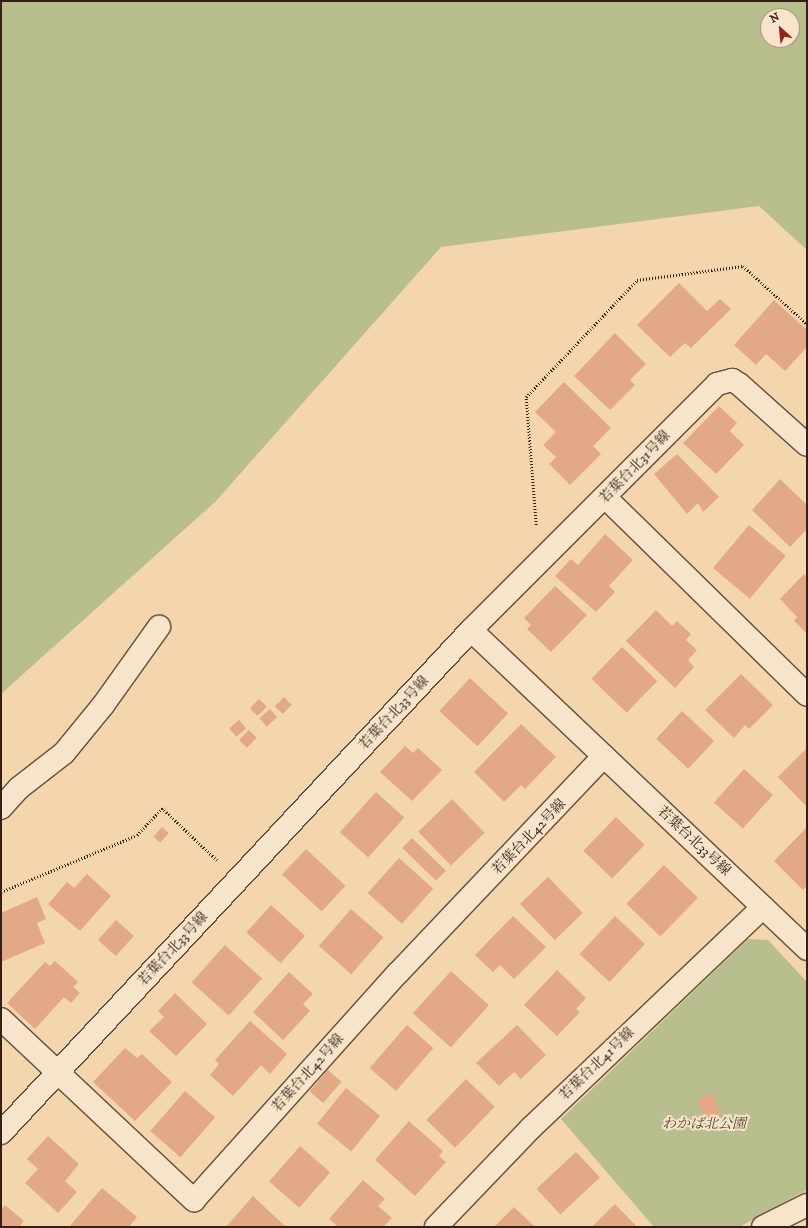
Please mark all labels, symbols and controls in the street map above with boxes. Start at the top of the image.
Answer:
north arrow [760,8,800,48]
text: N [768,10,782,26]
street label: 若葉台北31号線 [596,427,674,507]
street label: 若葉台北33号線 [356,673,432,753]
street label: 若葉台北42号線 [489,796,569,878]
street label: 若葉台北33号線 [654,803,734,879]
street label: 若葉台北33号線 [135,909,211,989]
street label: 若葉台北41号線 [556,1024,638,1104]
street label: 若葉台北42号線 [269,1031,347,1115]
park label: わかば北公園 [662,1116,746,1132]

